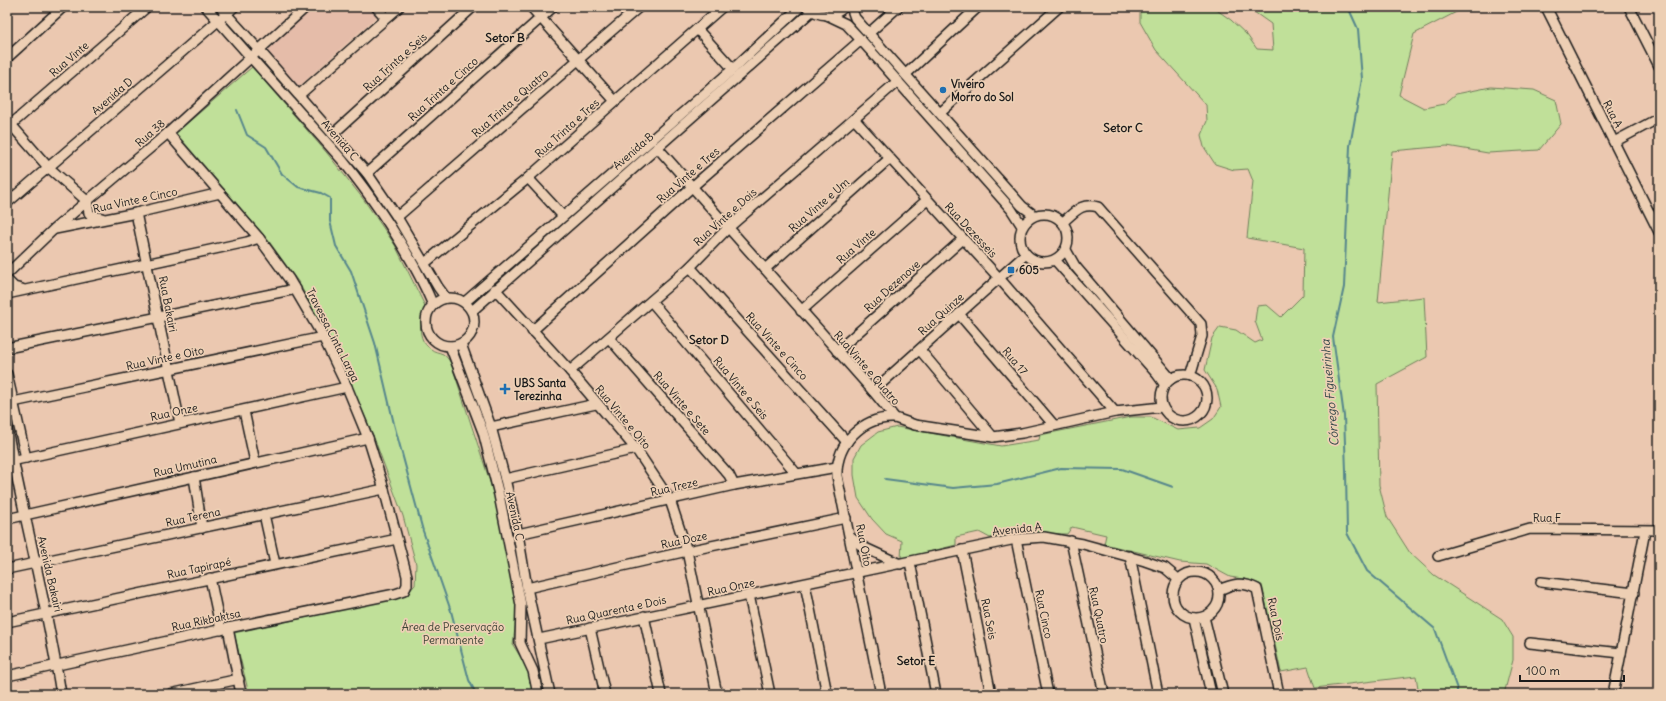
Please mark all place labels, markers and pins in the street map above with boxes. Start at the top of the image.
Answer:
place label: Viveiro Morro do Sol [951,77,1014,104]
marker: Viveiro Morro do Sol [938,85,948,95]
place label: 605 [1019,263,1039,277]
marker: 605 [1006,265,1016,275]
place label: UBS Santa Terezinha [514,376,567,403]
marker: UBS Santa Terezinha [499,383,511,395]

